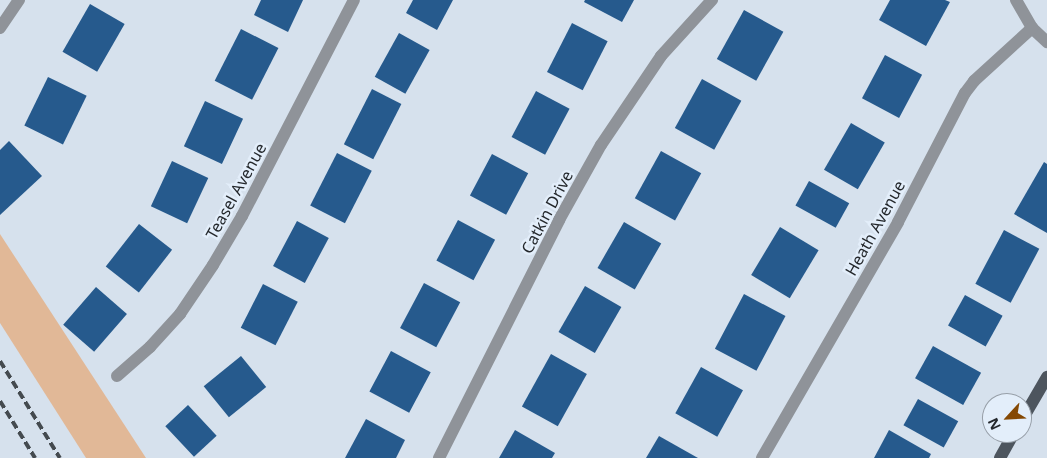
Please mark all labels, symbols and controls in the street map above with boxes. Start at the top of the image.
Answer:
street label: Teasel Avenue [202,140,270,242]
street label: Catkin Drive [517,167,577,257]
street label: Heath Avenue [841,177,909,279]
north arrow [982,393,1032,443]
text: N [983,415,1005,433]

